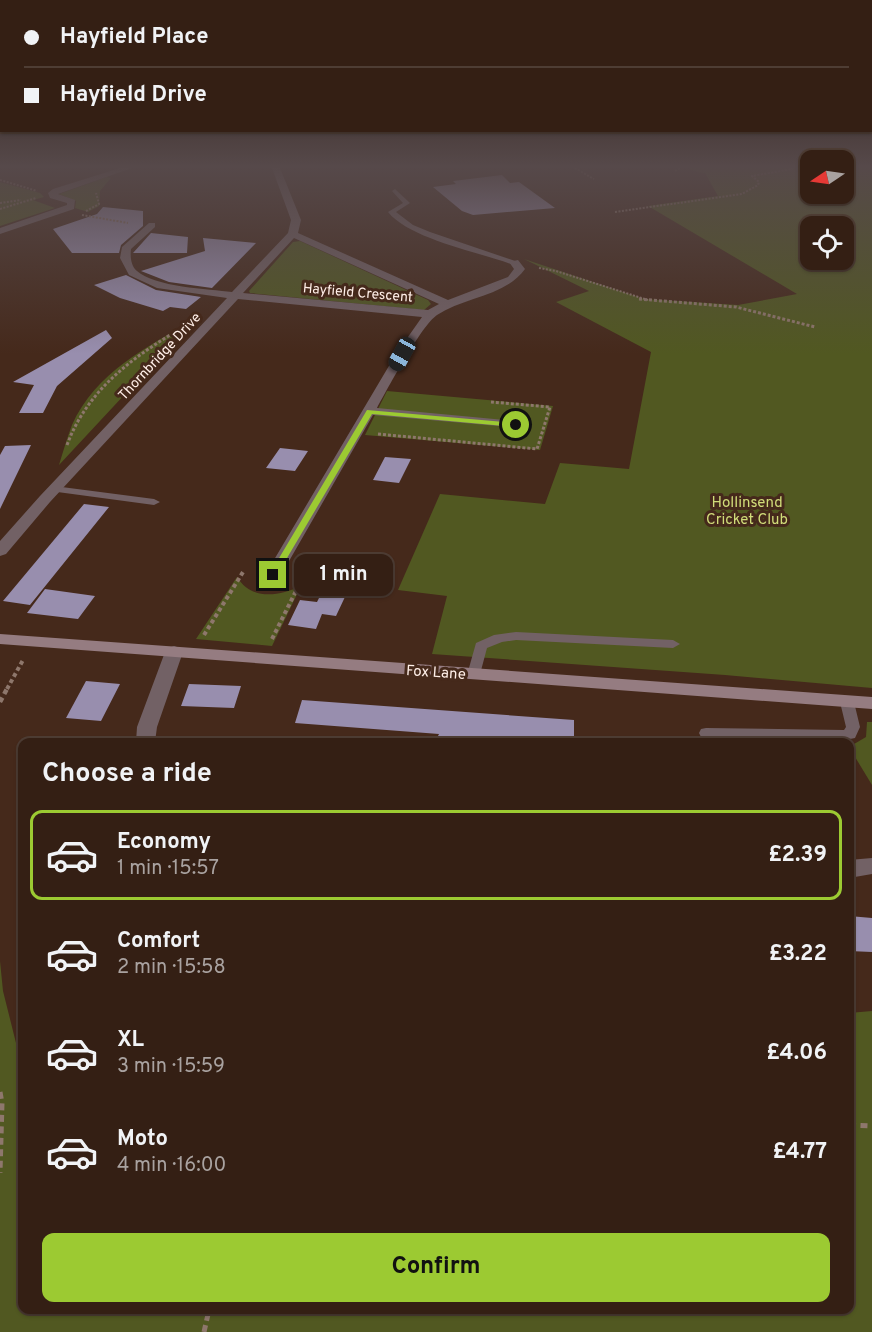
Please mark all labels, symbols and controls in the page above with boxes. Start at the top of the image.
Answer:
text: Hayfield Place [60,24,208,51]
text: Hayfield Drive [60,82,207,109]
north arrow [800,150,854,204]
map controls [800,150,854,270]
button: locate [800,216,854,270]
street label: Hayfield Crescent [302,280,414,307]
street label: Thornbridge Drive [115,310,205,404]
car [385,334,419,374]
route start [502,411,529,438]
park label: Hollinsend Cricket Club [706,494,788,530]
callout: 1 min [294,554,393,596]
route end [259,561,286,588]
text: 1 min [319,562,368,588]
street label: Fox Lane [405,662,466,685]
text: Choose a ride [42,757,212,791]
icon: car [45,828,99,882]
text: Economy [117,829,211,856]
text: £2.39 [768,842,827,869]
text: 1 min · 15:57 [117,856,219,882]
icon: car [45,927,99,981]
text: Comfort [117,928,200,955]
text: £3.22 [769,941,827,968]
text: 2 min · 15:58 [117,955,226,981]
icon: car [45,1026,99,1080]
text: XL [117,1027,144,1054]
text: £4.06 [766,1040,827,1067]
text: 3 min · 15:59 [117,1054,225,1080]
icon: car [45,1125,99,1179]
text: Moto [117,1126,168,1153]
text: £4.77 [773,1139,827,1166]
text: 4 min · 16:00 [117,1153,226,1179]
button: Confirm [42,1233,830,1302]

